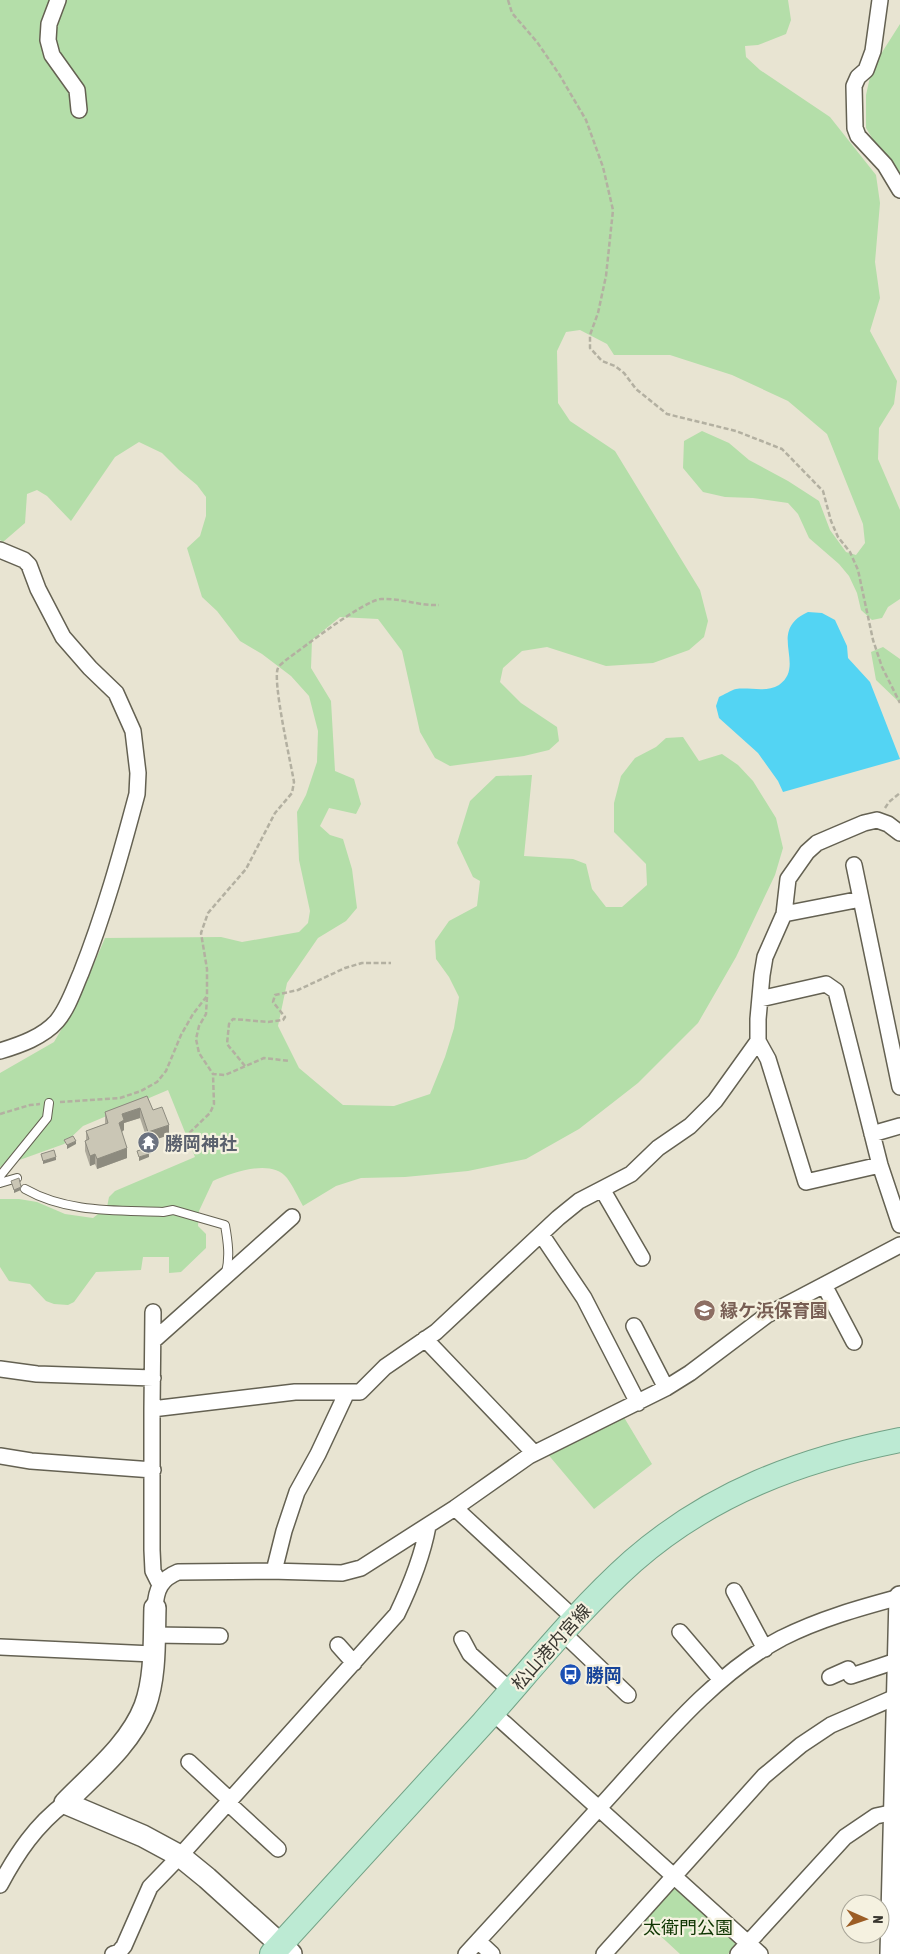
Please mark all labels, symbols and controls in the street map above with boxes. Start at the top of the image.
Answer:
temple icon: 勝岡神社 [137,1131,161,1155]
place label: 勝岡神社 [165,1133,237,1154]
school or university icon: 縁ケ浜保育園 [692,1298,716,1322]
place label: 縁ケ浜保育園 [720,1300,828,1321]
street label: 松山港内宮線 [507,1600,595,1694]
bus stop icon: 勝岡 [558,1663,582,1687]
place label: 勝岡 [586,1665,622,1686]
north arrow [840,1894,890,1944]
text: N [870,1915,886,1924]
park label: 太衛門公園 [643,1917,733,1938]

